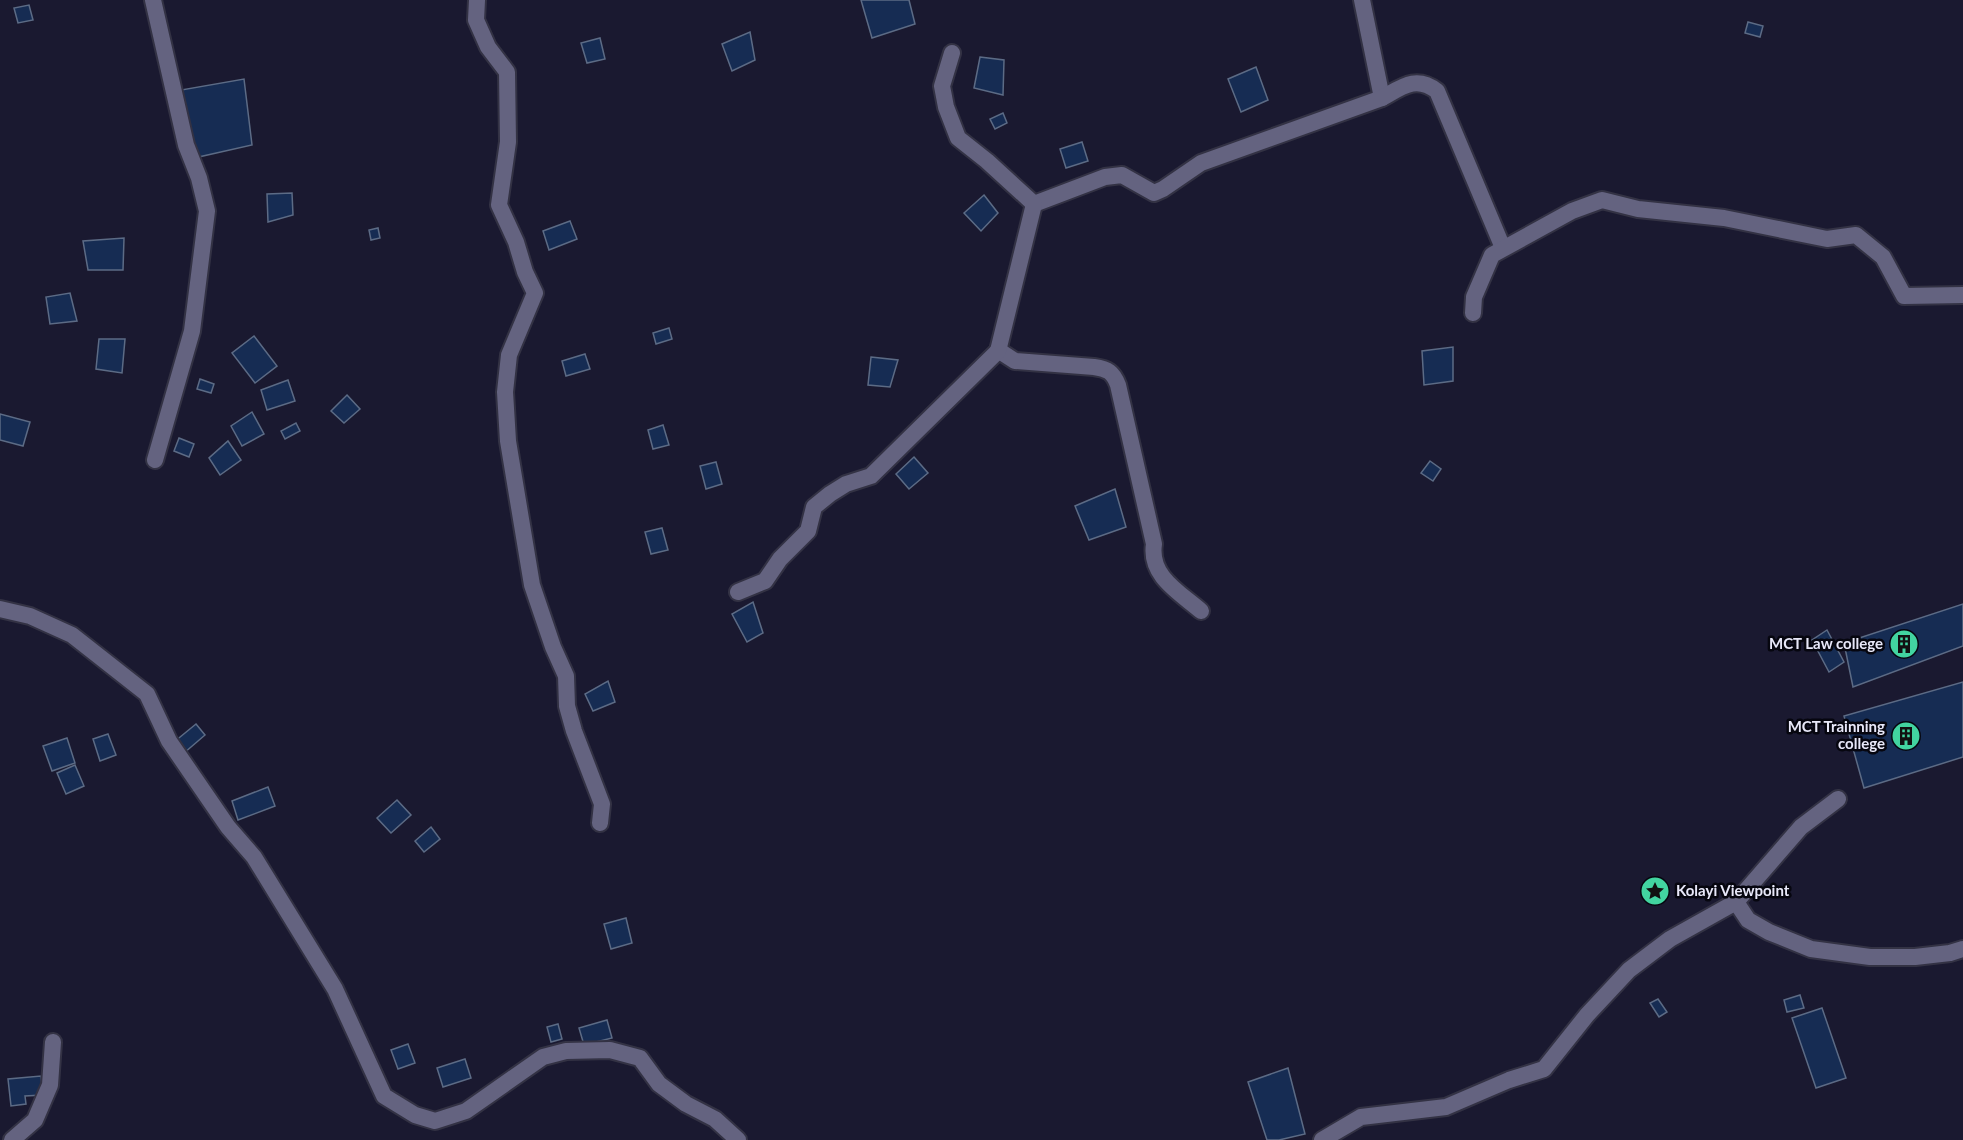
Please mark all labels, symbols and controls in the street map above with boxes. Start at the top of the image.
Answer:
building icon: MCT Law college [1888,628,1920,660]
place label: MCT Law college [1769,634,1883,652]
place label: MCT Trainning college [1788,717,1885,752]
building icon: MCT Trainning college [1890,720,1922,752]
place icon: Kolayi Viewpoint [1639,875,1671,907]
place label: Kolayi Viewpoint [1676,881,1790,899]

